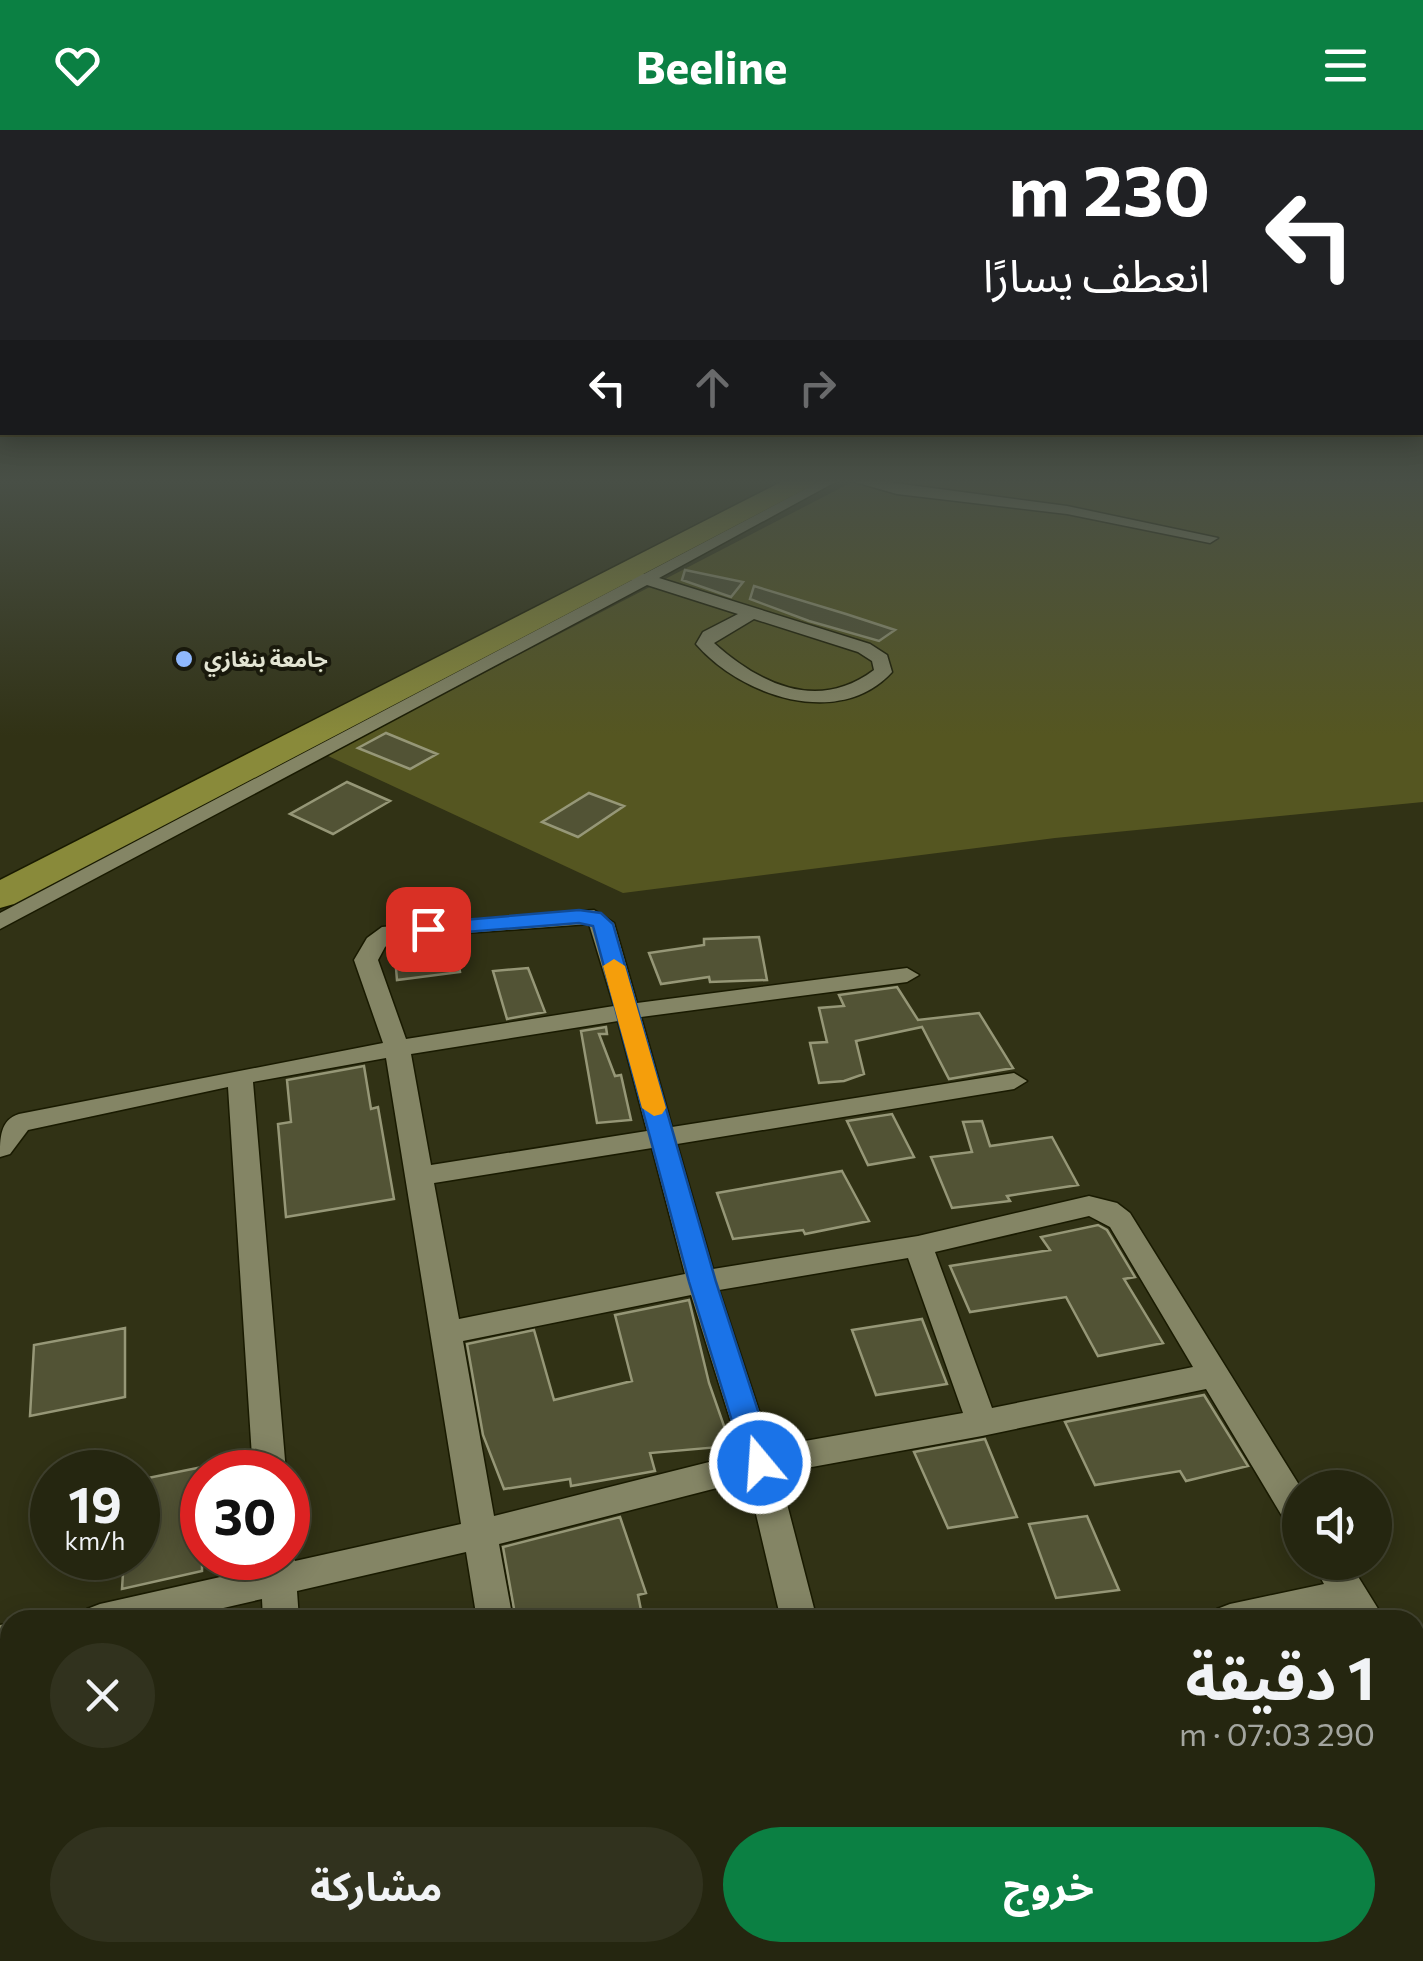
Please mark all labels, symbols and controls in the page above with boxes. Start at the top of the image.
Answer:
icon: heart [50,38,105,93]
text: Beeline [636,38,787,93]
icon: menu [1318,38,1373,93]
text: 230 m [1008,145,1210,230]
icon: left [1245,170,1375,300]
text: انعطف يسارًا [983,246,1210,301]
icon: left [580,360,635,415]
icon: ahead [685,360,740,415]
icon: right [790,360,845,415]
place label: جامعة بنغازي [204,645,328,677]
marker: جامعة بنغازي [173,648,195,670]
pin [386,887,471,972]
icon: arrive [401,902,456,957]
position arrow [708,1411,812,1515]
speed limit sign: 30 [180,1450,310,1580]
map controls [1282,1470,1392,1580]
button: sound [1282,1470,1392,1580]
text: 19 [68,1472,122,1533]
text: km/h [65,1525,125,1555]
text: 1 دقيقة [1185,1639,1375,1712]
button: close [50,1643,155,1748]
text: 290 m · 07:03 [1179,1713,1375,1753]
button: مشاركة [50,1827,703,1942]
button: خروج [723,1827,1375,1942]

